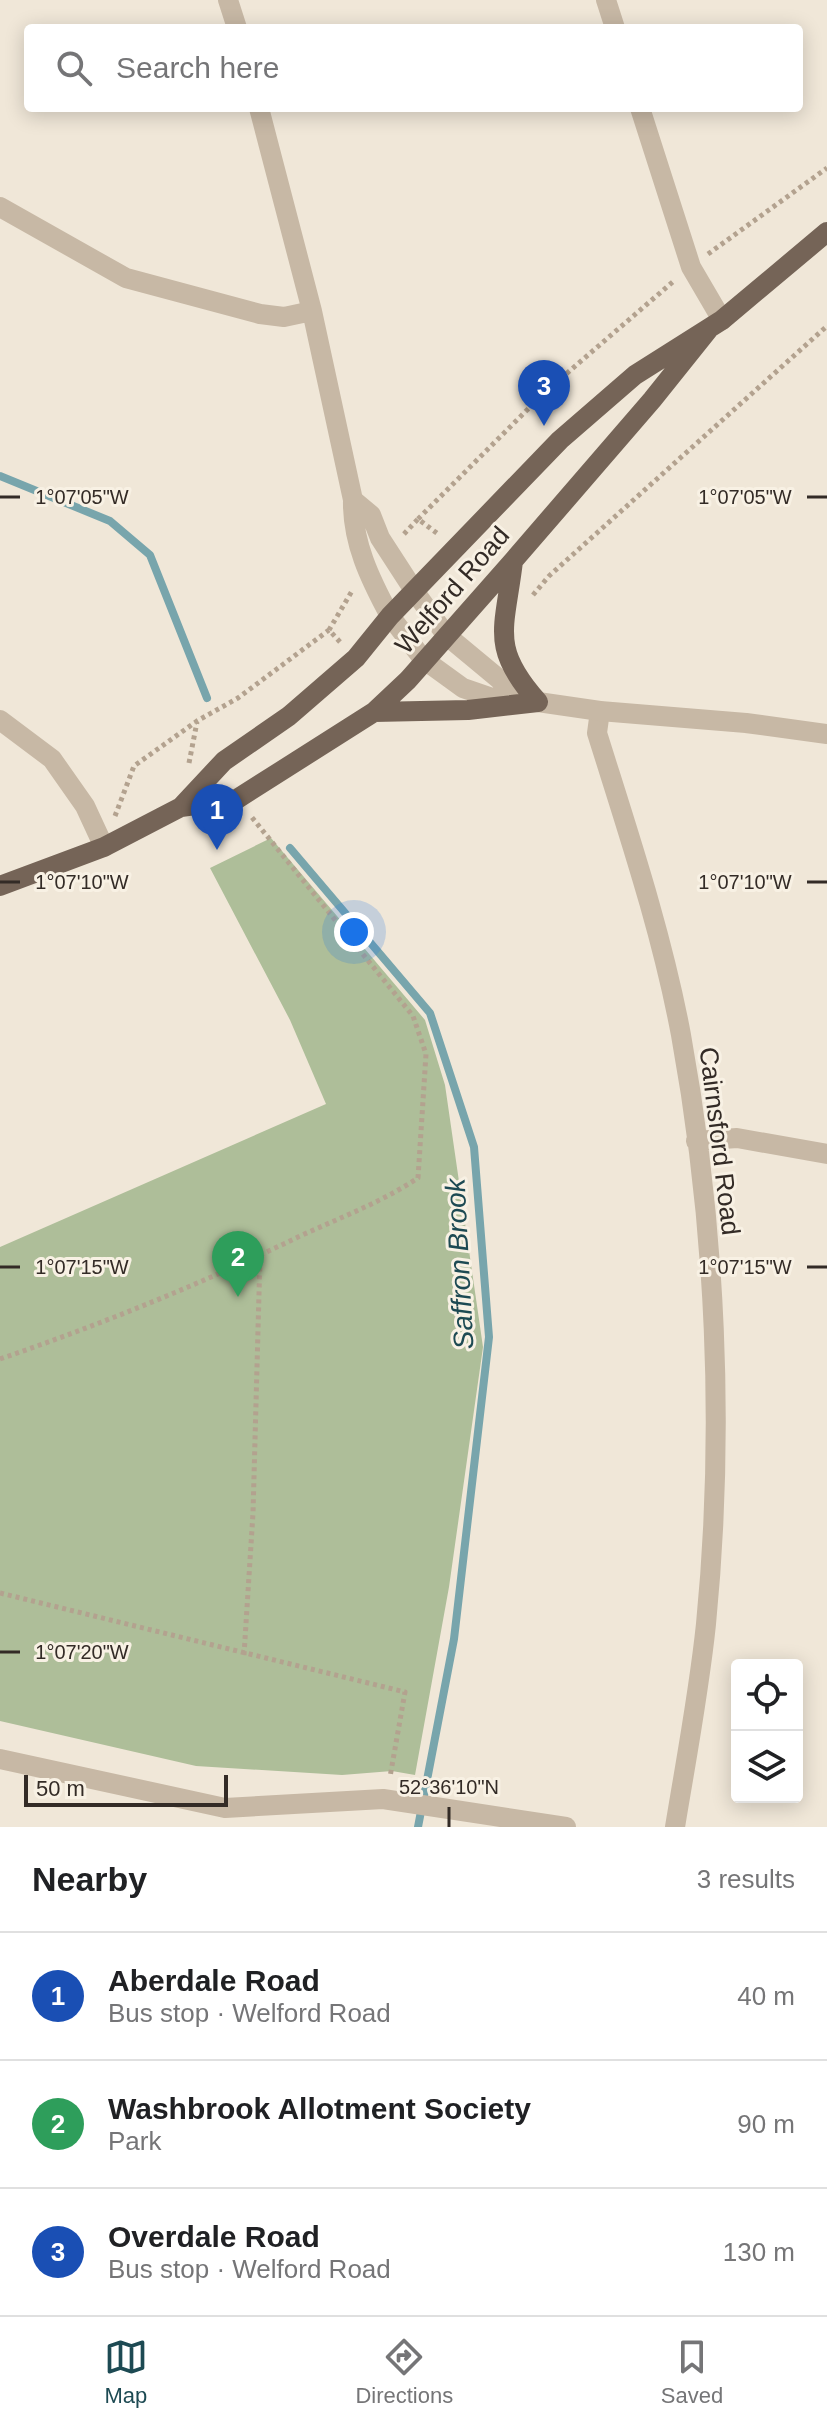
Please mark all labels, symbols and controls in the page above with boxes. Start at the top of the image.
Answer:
search box [24,24,803,112]
icon: search [52,46,96,90]
text: Search here [116,51,279,84]
pin: 3 [518,360,570,426]
text: 1°07'05"W [35,486,129,508]
text: 1°07'05"W [698,486,792,508]
street label: Welford Road [389,520,515,660]
pin: 1 [191,784,243,850]
text: 1°07'10"W [35,871,129,893]
text: 1°07'10"W [698,871,792,893]
your location [334,912,374,952]
street label: Cairnsford Road [694,1045,746,1237]
water label: Saffron Brook [439,1176,479,1350]
pin: 2 [212,1231,264,1297]
text: 1°07'15"W [35,1256,129,1278]
text: 1°07'15"W [698,1256,792,1278]
text: 1°07'20"W [35,1641,129,1663]
map controls [731,1659,803,1803]
button: locate [731,1659,803,1731]
button: layers [731,1731,803,1803]
scale bar [24,1771,228,1807]
text: 50 m [36,1776,85,1801]
text: 52°36'10"N [399,1776,499,1798]
text: Nearby [32,1860,147,1898]
text: 3 results [697,1864,795,1894]
text: Aberdale Road [108,1964,320,1997]
text: 1 [51,1981,65,2011]
text: 40 m [737,1981,795,2011]
text: Bus stop · Welford Road [108,1998,391,2028]
text: Washbrook Allotment Society [108,2092,531,2125]
text: 2 [51,2109,65,2139]
text: 90 m [737,2109,795,2139]
text: Park [108,2126,161,2156]
text: Overdale Road [108,2220,320,2253]
text: 3 [51,2237,65,2267]
text: 130 m [723,2237,795,2267]
text: Bus stop · Welford Road [108,2254,391,2284]
tab: Map [104,2335,148,2409]
tab: Directions [355,2335,453,2409]
tab: Saved [661,2335,723,2409]

